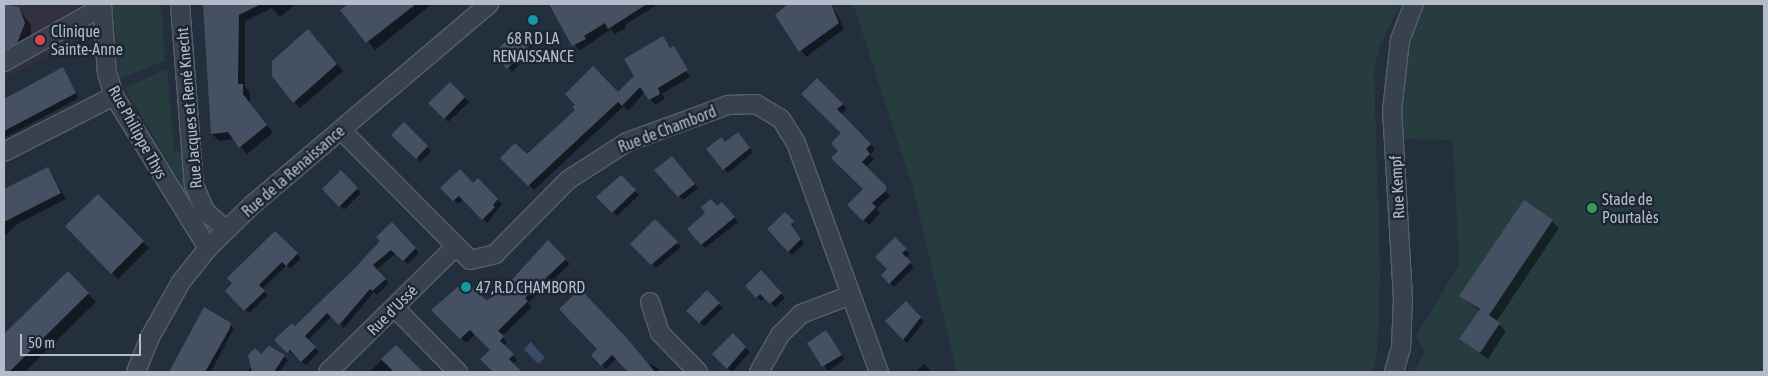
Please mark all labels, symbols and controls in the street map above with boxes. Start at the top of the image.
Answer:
marker: 68 R D LA RENAISSANCE [527,14,539,26]
place label: Clinique Sainte-Anne [51,21,123,59]
street label: Rue Jacques et René Knecht [172,27,206,189]
place label: 68 R D LA RENAISSANCE [493,28,573,66]
marker: Clinique Sainte-Anne [33,33,47,47]
street label: Rue Philippe Thys [104,82,172,182]
street label: Rue de Chambord [615,101,719,157]
street label: Rue de la Renaissance [238,121,348,221]
street label: Rue Kempf [1386,155,1408,219]
place label: Stade de Pourtalès [1602,189,1659,227]
marker: Stade de Pourtalès [1586,202,1598,214]
place label: 47,R.D.CHAMBORD [476,277,585,297]
street label: Rue d'Ussé [363,281,421,339]
marker: 47,R.D.CHAMBORD [460,281,472,293]
scale bar [22,324,144,356]
text: 50 m [28,334,55,351]

